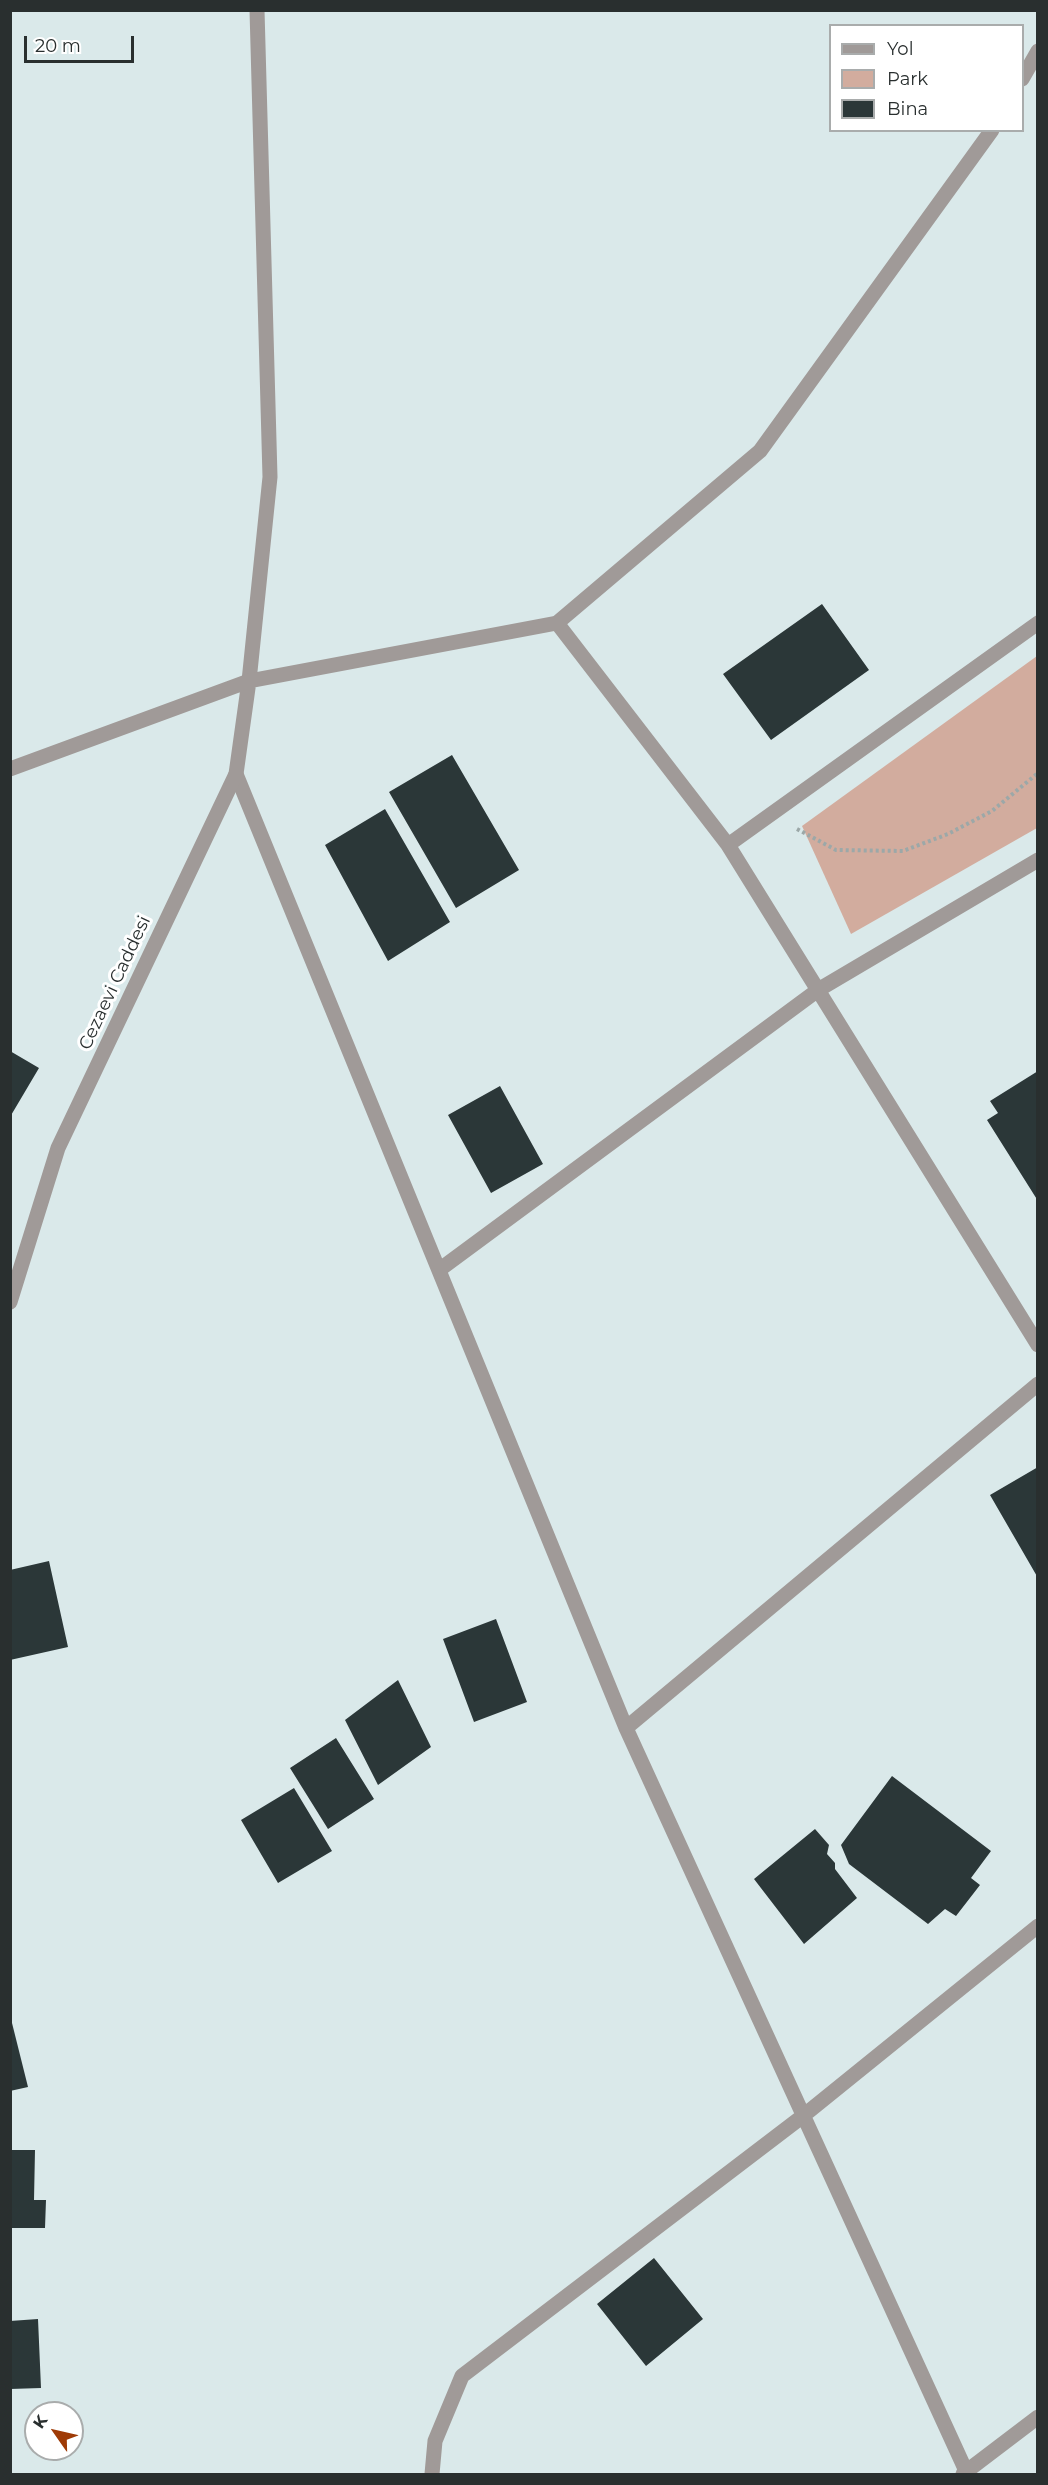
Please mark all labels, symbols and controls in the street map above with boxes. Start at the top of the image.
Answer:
scale bar [27,24,136,62]
legend [829,24,1024,132]
text: 20 m [35,35,81,57]
text: Yol [887,38,913,60]
text: Park [887,68,928,90]
text: Bina [887,98,928,120]
street label: Cezaevi Caddesi [75,913,155,1053]
north arrow [24,2401,84,2461]
text: K [29,2412,52,2432]

